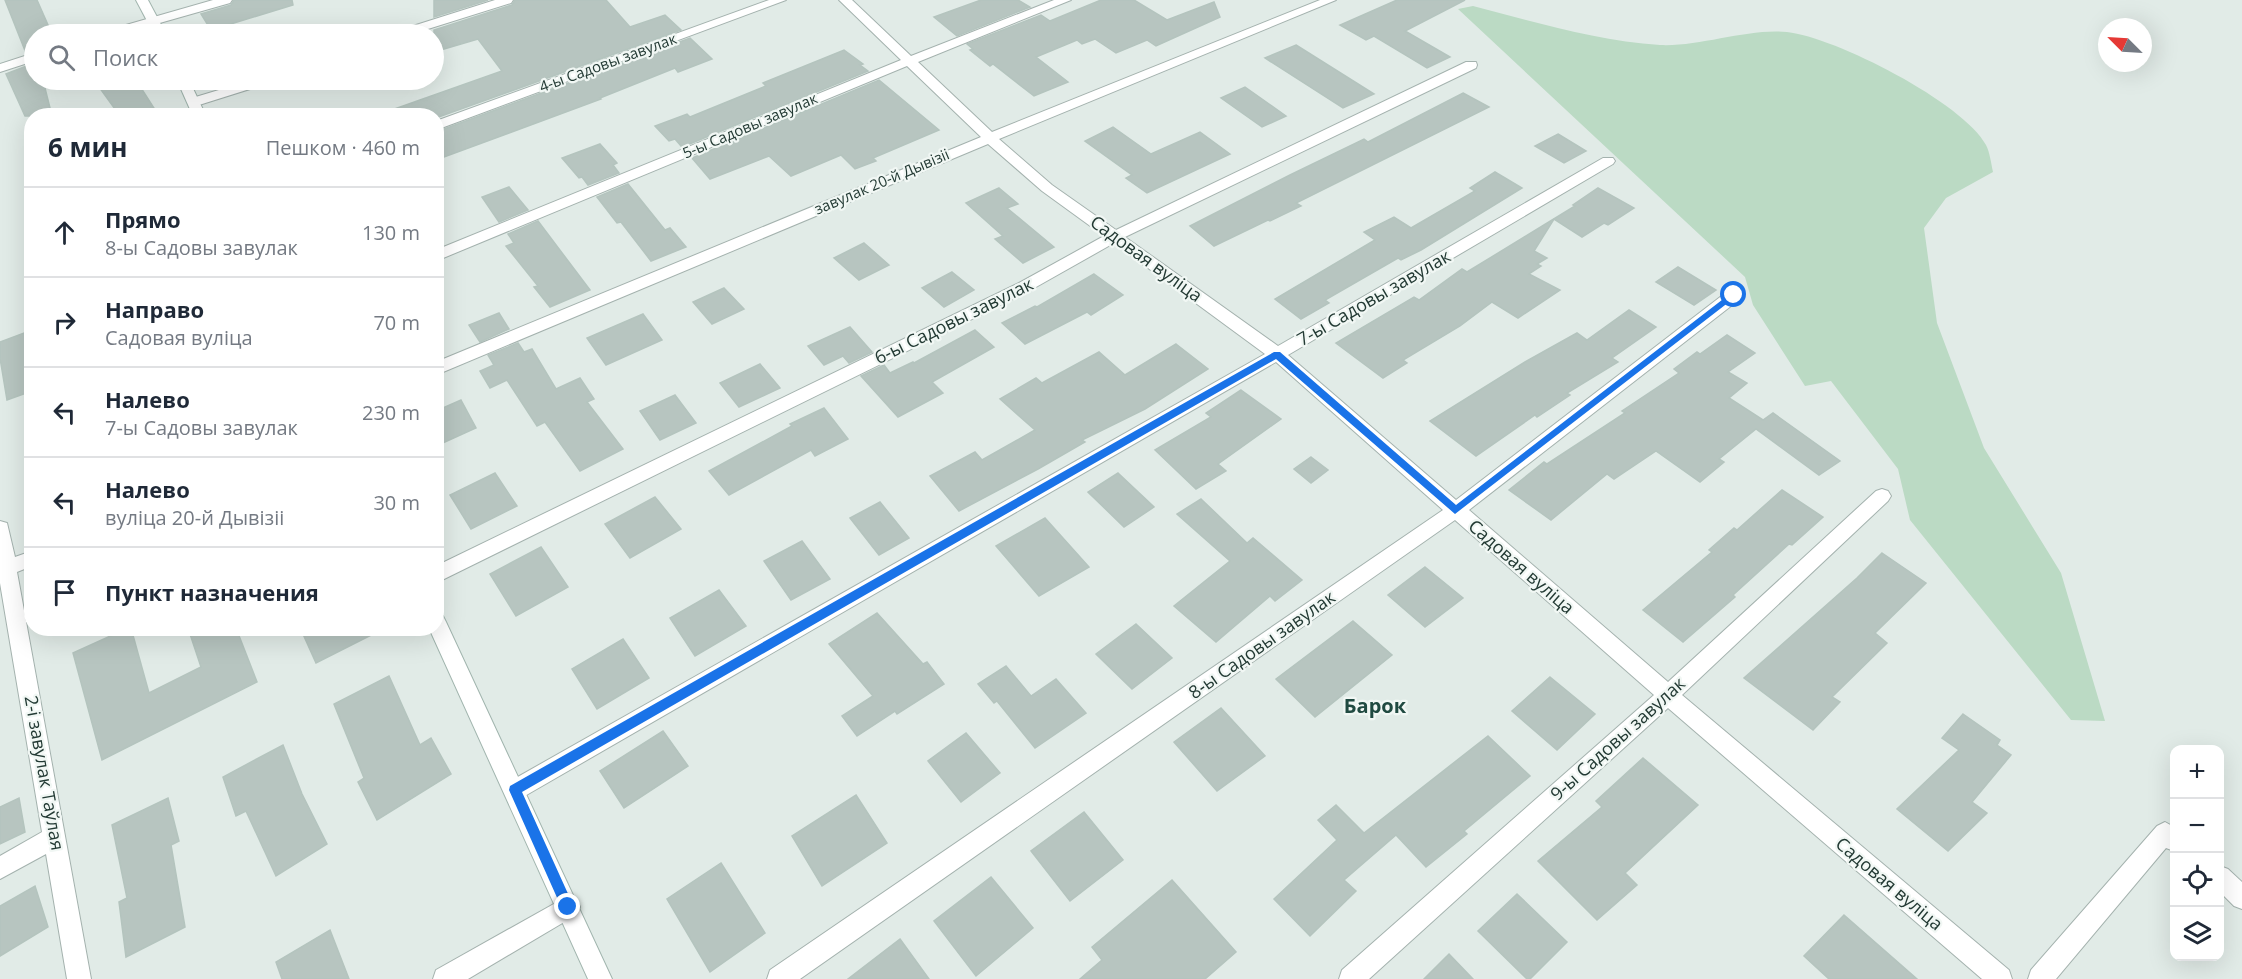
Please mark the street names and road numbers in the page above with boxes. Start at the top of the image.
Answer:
street label: 4-ы Садовы завулак [536,28,679,96]
street label: 5-ы Садовы завулак [679,88,820,163]
street label: завулак 20-й Дывізіі [811,144,952,219]
street label: Садовая вуліца [1086,209,1207,307]
street label: 7-ы Садовы завулак [1292,243,1455,351]
street label: 6-ы Садовы завулак [870,271,1037,369]
street label: Садовая вуліца [1464,514,1580,619]
street label: 8-ы Садовы завулак [1183,584,1340,704]
street label: 9-ы Садовы завулак [1545,671,1690,805]
street label: 2-і завулак Таўлая [20,694,70,852]
street label: Садовая вуліца [1831,831,1948,935]

